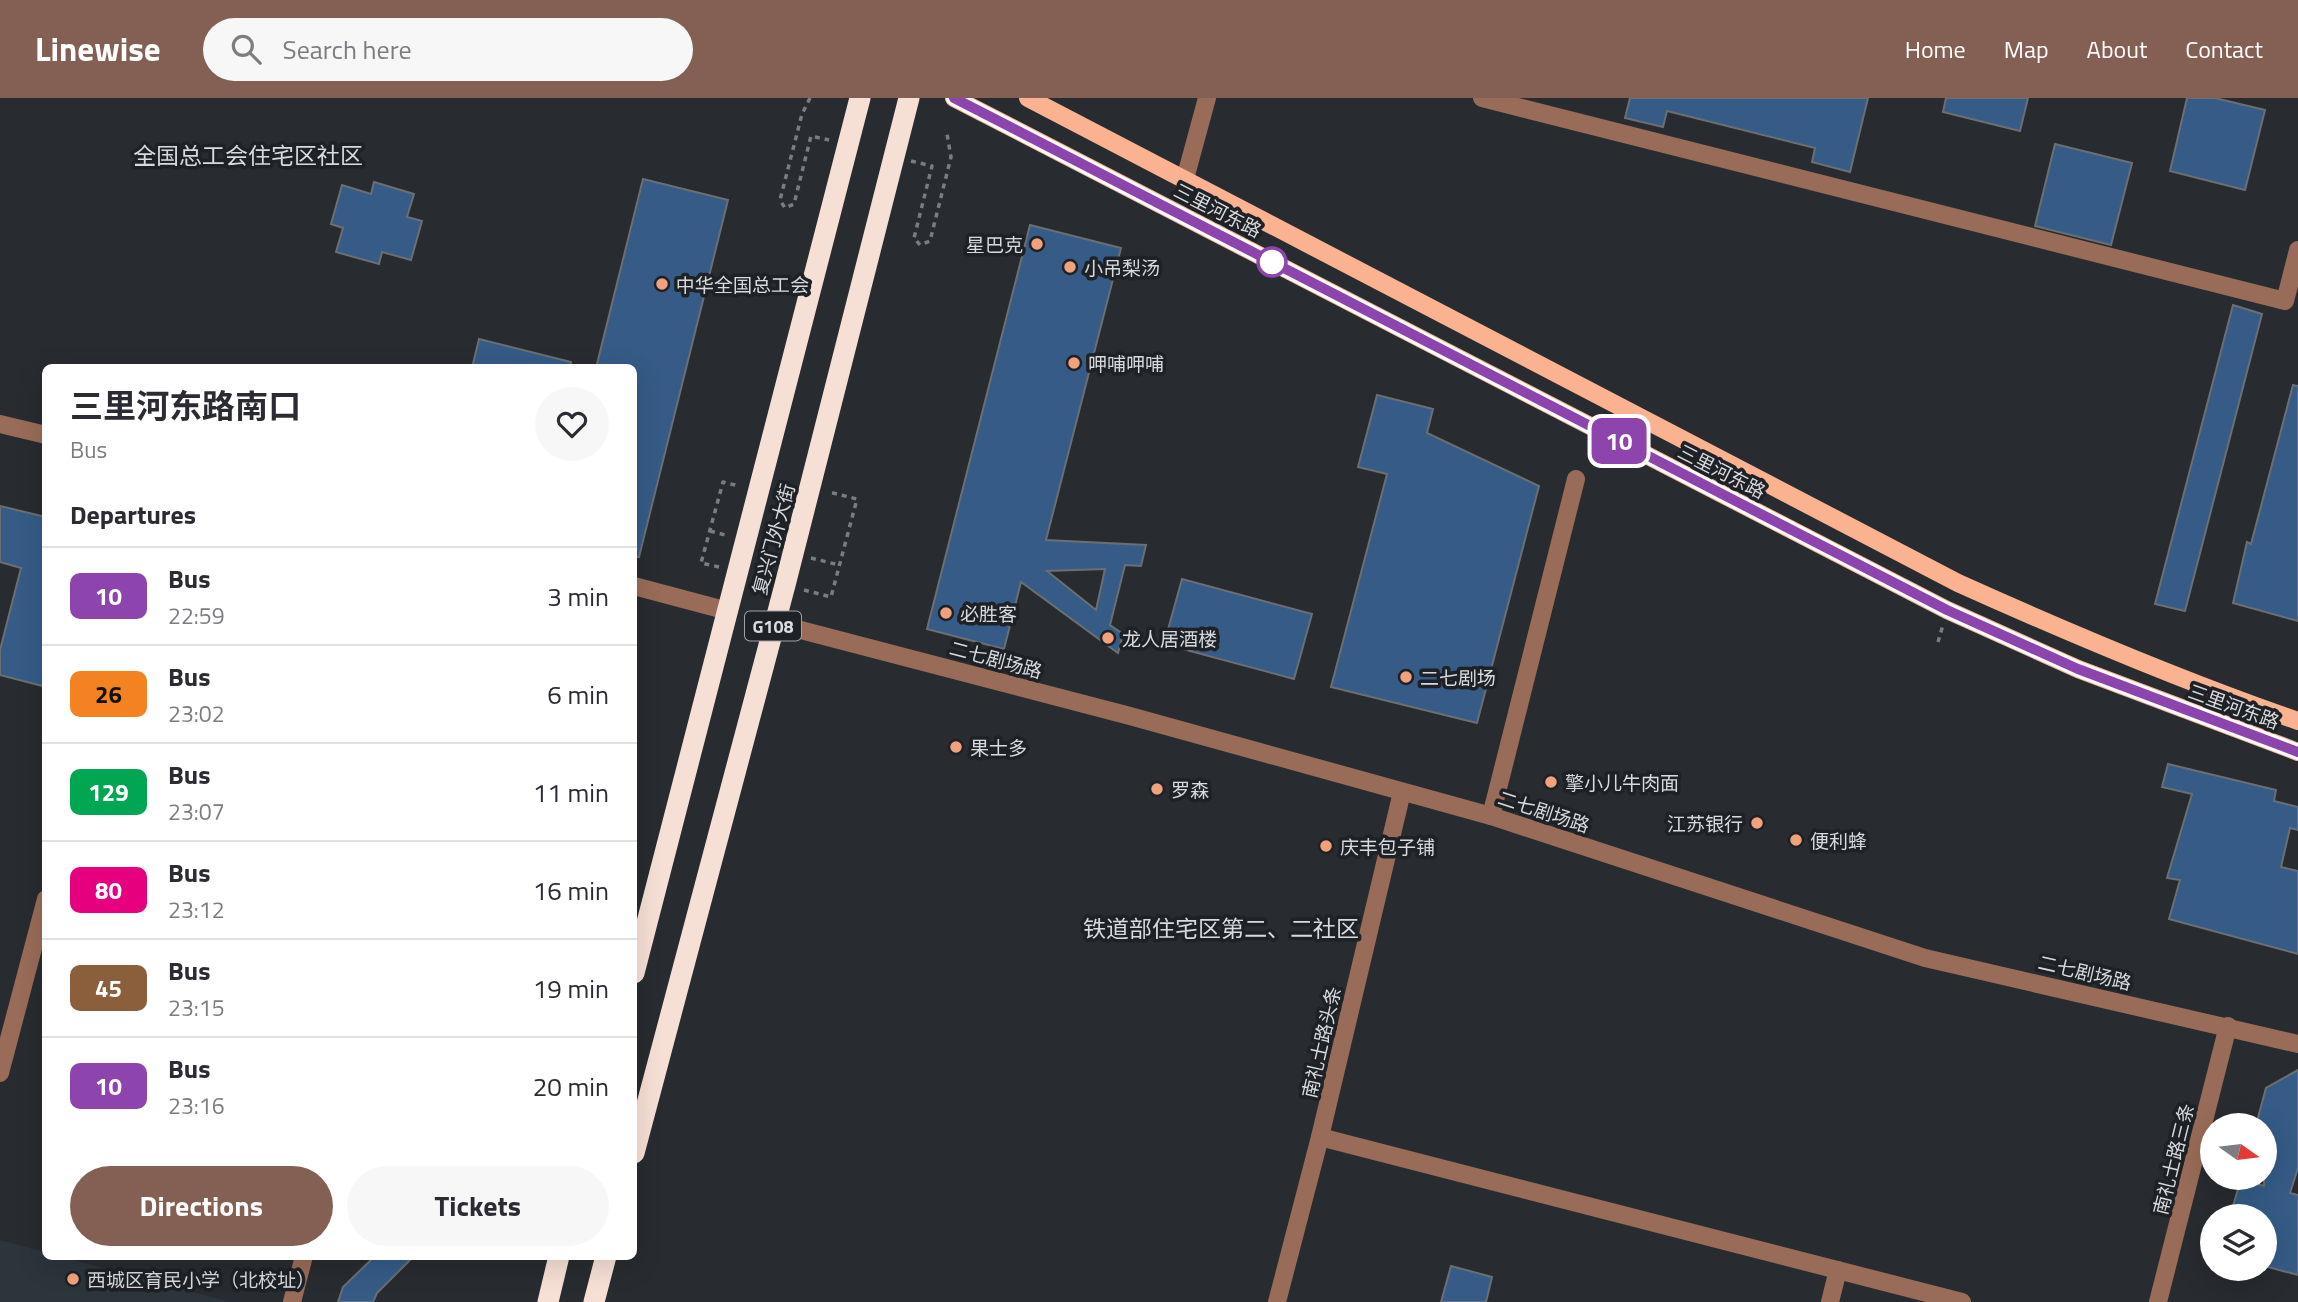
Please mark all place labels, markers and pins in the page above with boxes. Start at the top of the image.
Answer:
place label: 星巴克 [966,230,1023,259]
marker: 星巴克 [1029,236,1045,252]
unlabelled marker [1257,247,1287,277]
place label: 小吊梨汤 [1084,253,1160,282]
marker: 小吊梨汤 [1062,259,1078,275]
place label: 中华全国总工会 [676,270,809,299]
marker: 中华全国总工会 [654,276,670,292]
place label: 呷哺呷哺 [1088,349,1164,378]
marker: 呷哺呷哺 [1066,355,1082,371]
place label: 必胜客 [960,599,1017,628]
marker: 必胜客 [938,605,954,621]
place label: 龙人居酒楼 [1122,624,1217,653]
marker: 龙人居酒楼 [1100,630,1116,646]
place label: 二七剧场 [1420,663,1496,692]
marker: 二七剧场 [1398,669,1414,685]
place label: 果士多 [970,733,1027,762]
marker: 果士多 [948,739,964,755]
place label: 擎小儿牛肉面 [1565,768,1679,797]
marker: 擎小儿牛肉面 [1543,774,1559,790]
place label: 罗森 [1171,775,1209,804]
marker: 罗森 [1149,781,1165,797]
place label: 江苏银行 [1667,809,1743,838]
marker: 江苏银行 [1749,815,1765,831]
place label: 便利蜂 [1810,826,1867,855]
place label: 庆丰包子铺 [1340,832,1435,861]
marker: 便利蜂 [1788,832,1804,848]
marker: 庆丰包子铺 [1318,838,1334,854]
place label: 西城区育民小学（北校址） [87,1265,315,1294]
marker: 西城区育民小学（北校址） [65,1271,81,1287]

